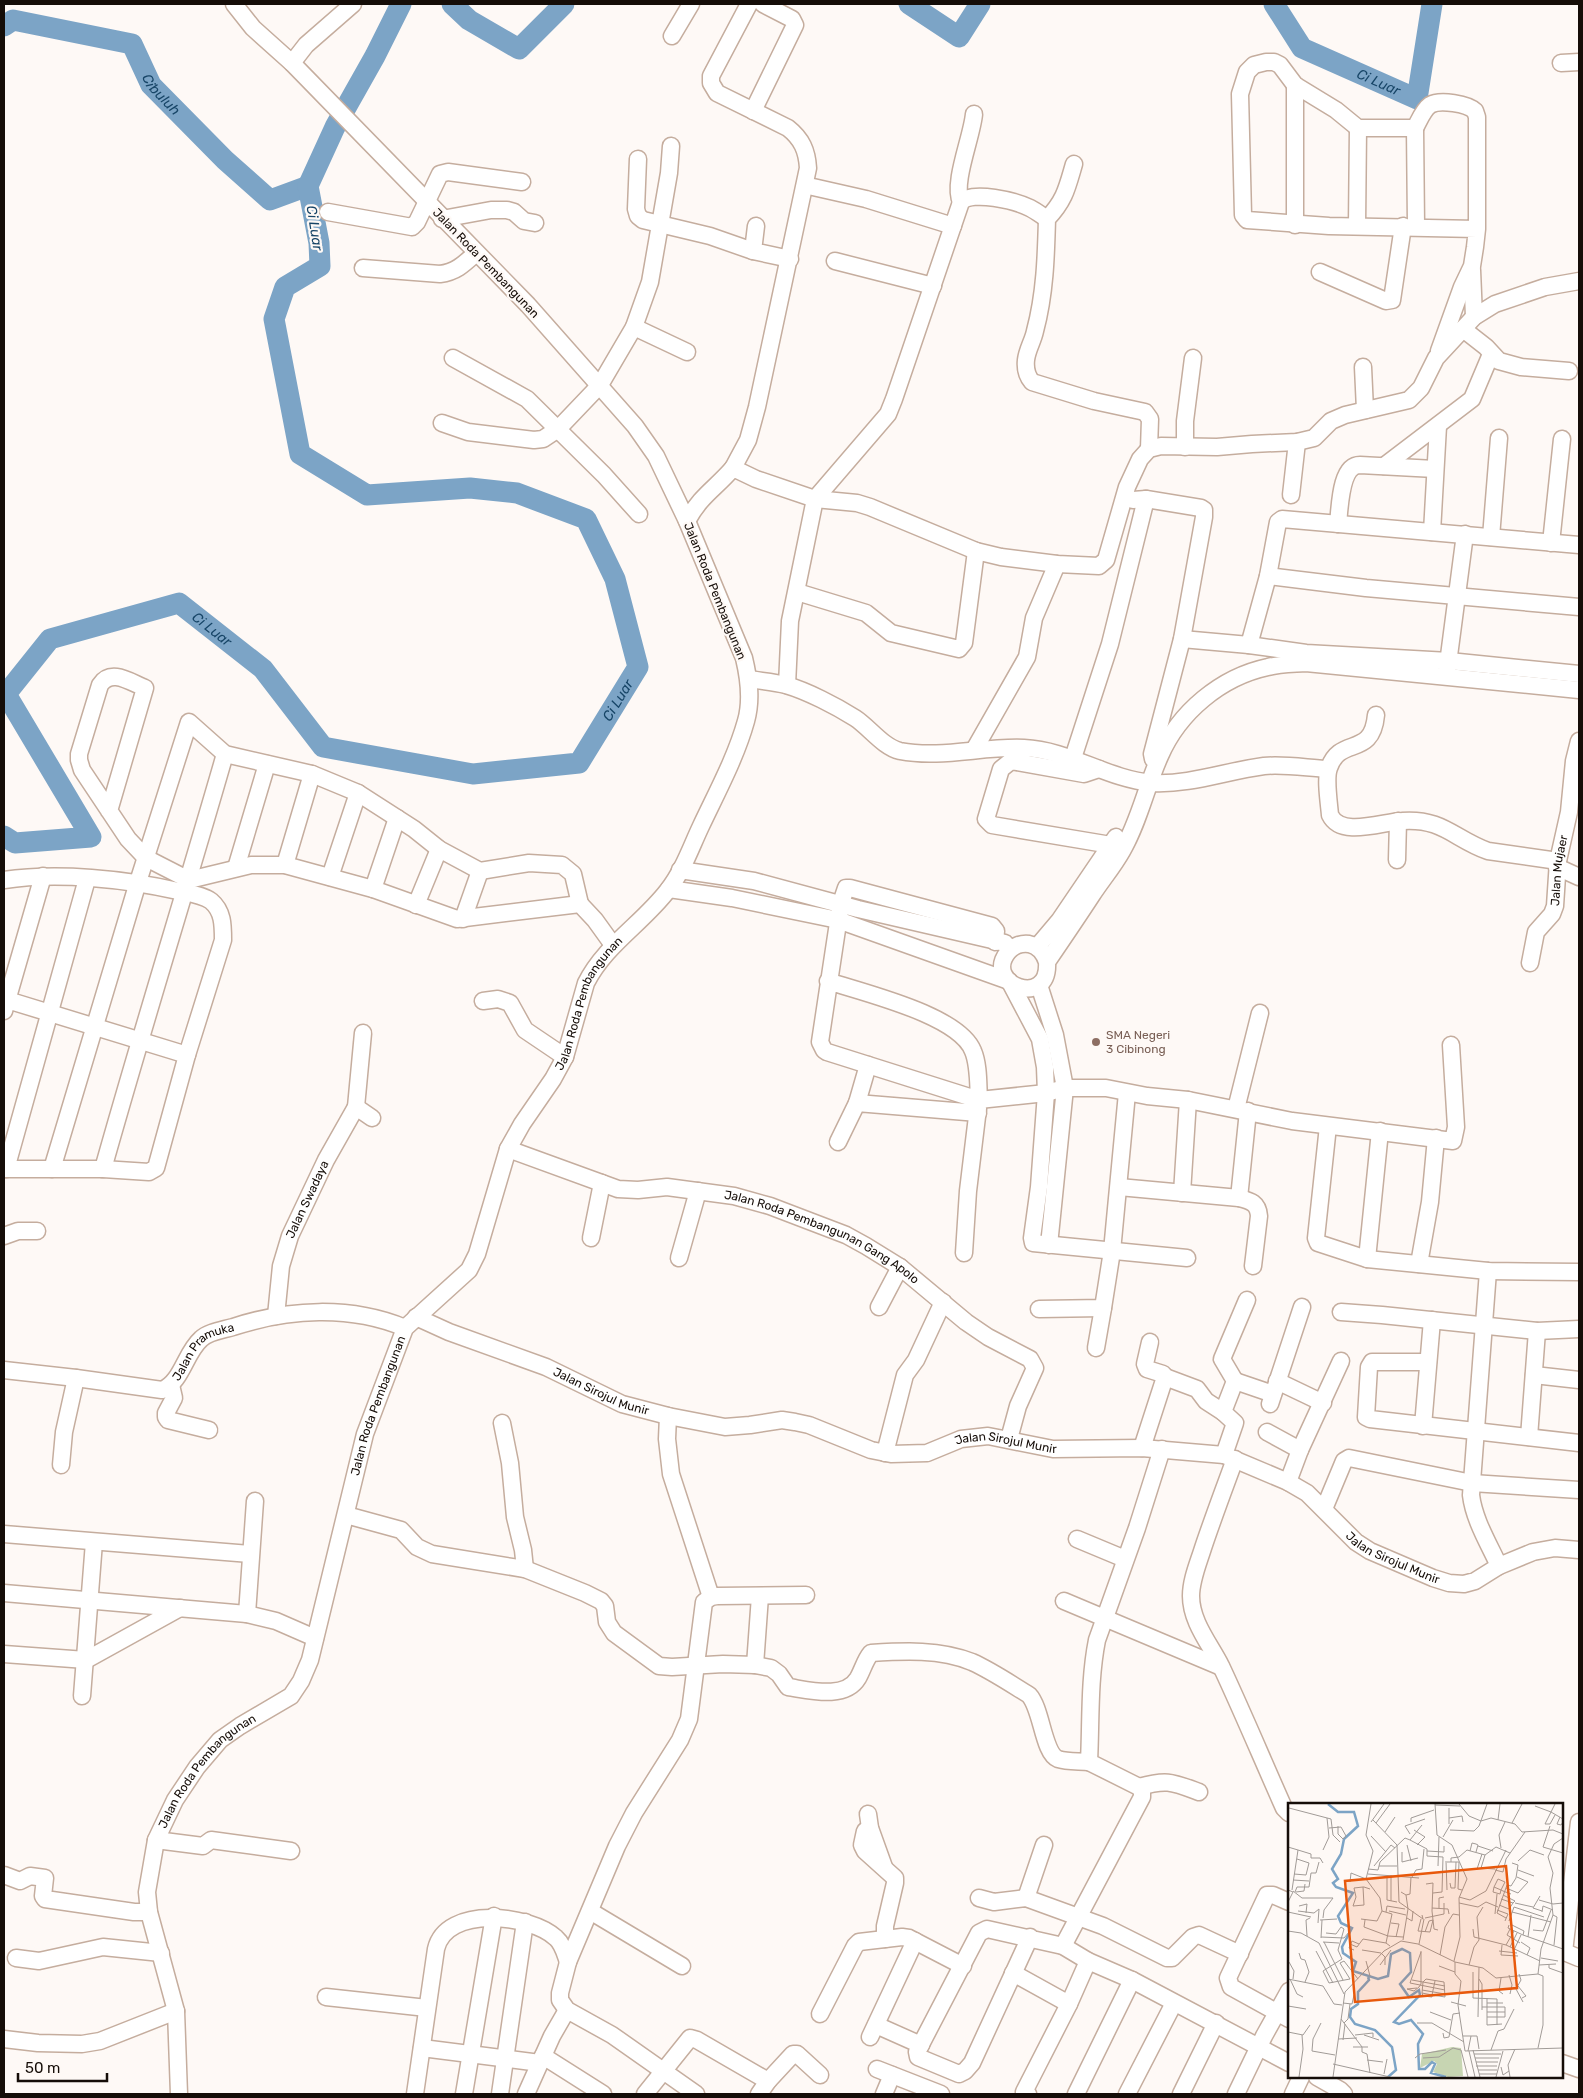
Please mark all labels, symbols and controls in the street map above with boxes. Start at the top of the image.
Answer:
water label: Ci Luar [1354,65,1403,100]
water label: Cibuluh [138,71,184,119]
water label: Ci Luar [303,204,327,253]
street label: Jalan Roda Pembangunan [430,205,542,321]
street label: Jalan Roda Pembangunan [681,520,749,662]
water label: Ci Luar [188,609,235,651]
water label: Ci Luar [599,676,638,724]
street label: Jalan Mujaer [1548,833,1571,907]
street label: Jalan Roda Pembangunan [552,934,625,1073]
place label: SMA Negeri 3 Cibinong [1106,1028,1170,1056]
marker: SMA Negeri 3 Cibinong [1090,1036,1102,1048]
street label: Jalan Swadaya [283,1158,332,1241]
street label: Jalan Roda Pembangunan Gang Apolo [723,1188,922,1287]
street label: Jalan Pramuka [169,1320,236,1383]
street label: Jalan Roda Pembangunan [348,1334,408,1477]
street label: Jalan Sirojul Munir [551,1365,651,1418]
street label: Jalan Sirojul Munir [953,1429,1057,1456]
street label: Jalan Sirojul Munir [1343,1529,1442,1587]
street label: Jalan Roda Pembangunan [156,1711,258,1830]
inset map [1288,1803,1563,2078]
scale bar [18,2050,106,2082]
text: 50 m [25,2059,60,2077]

